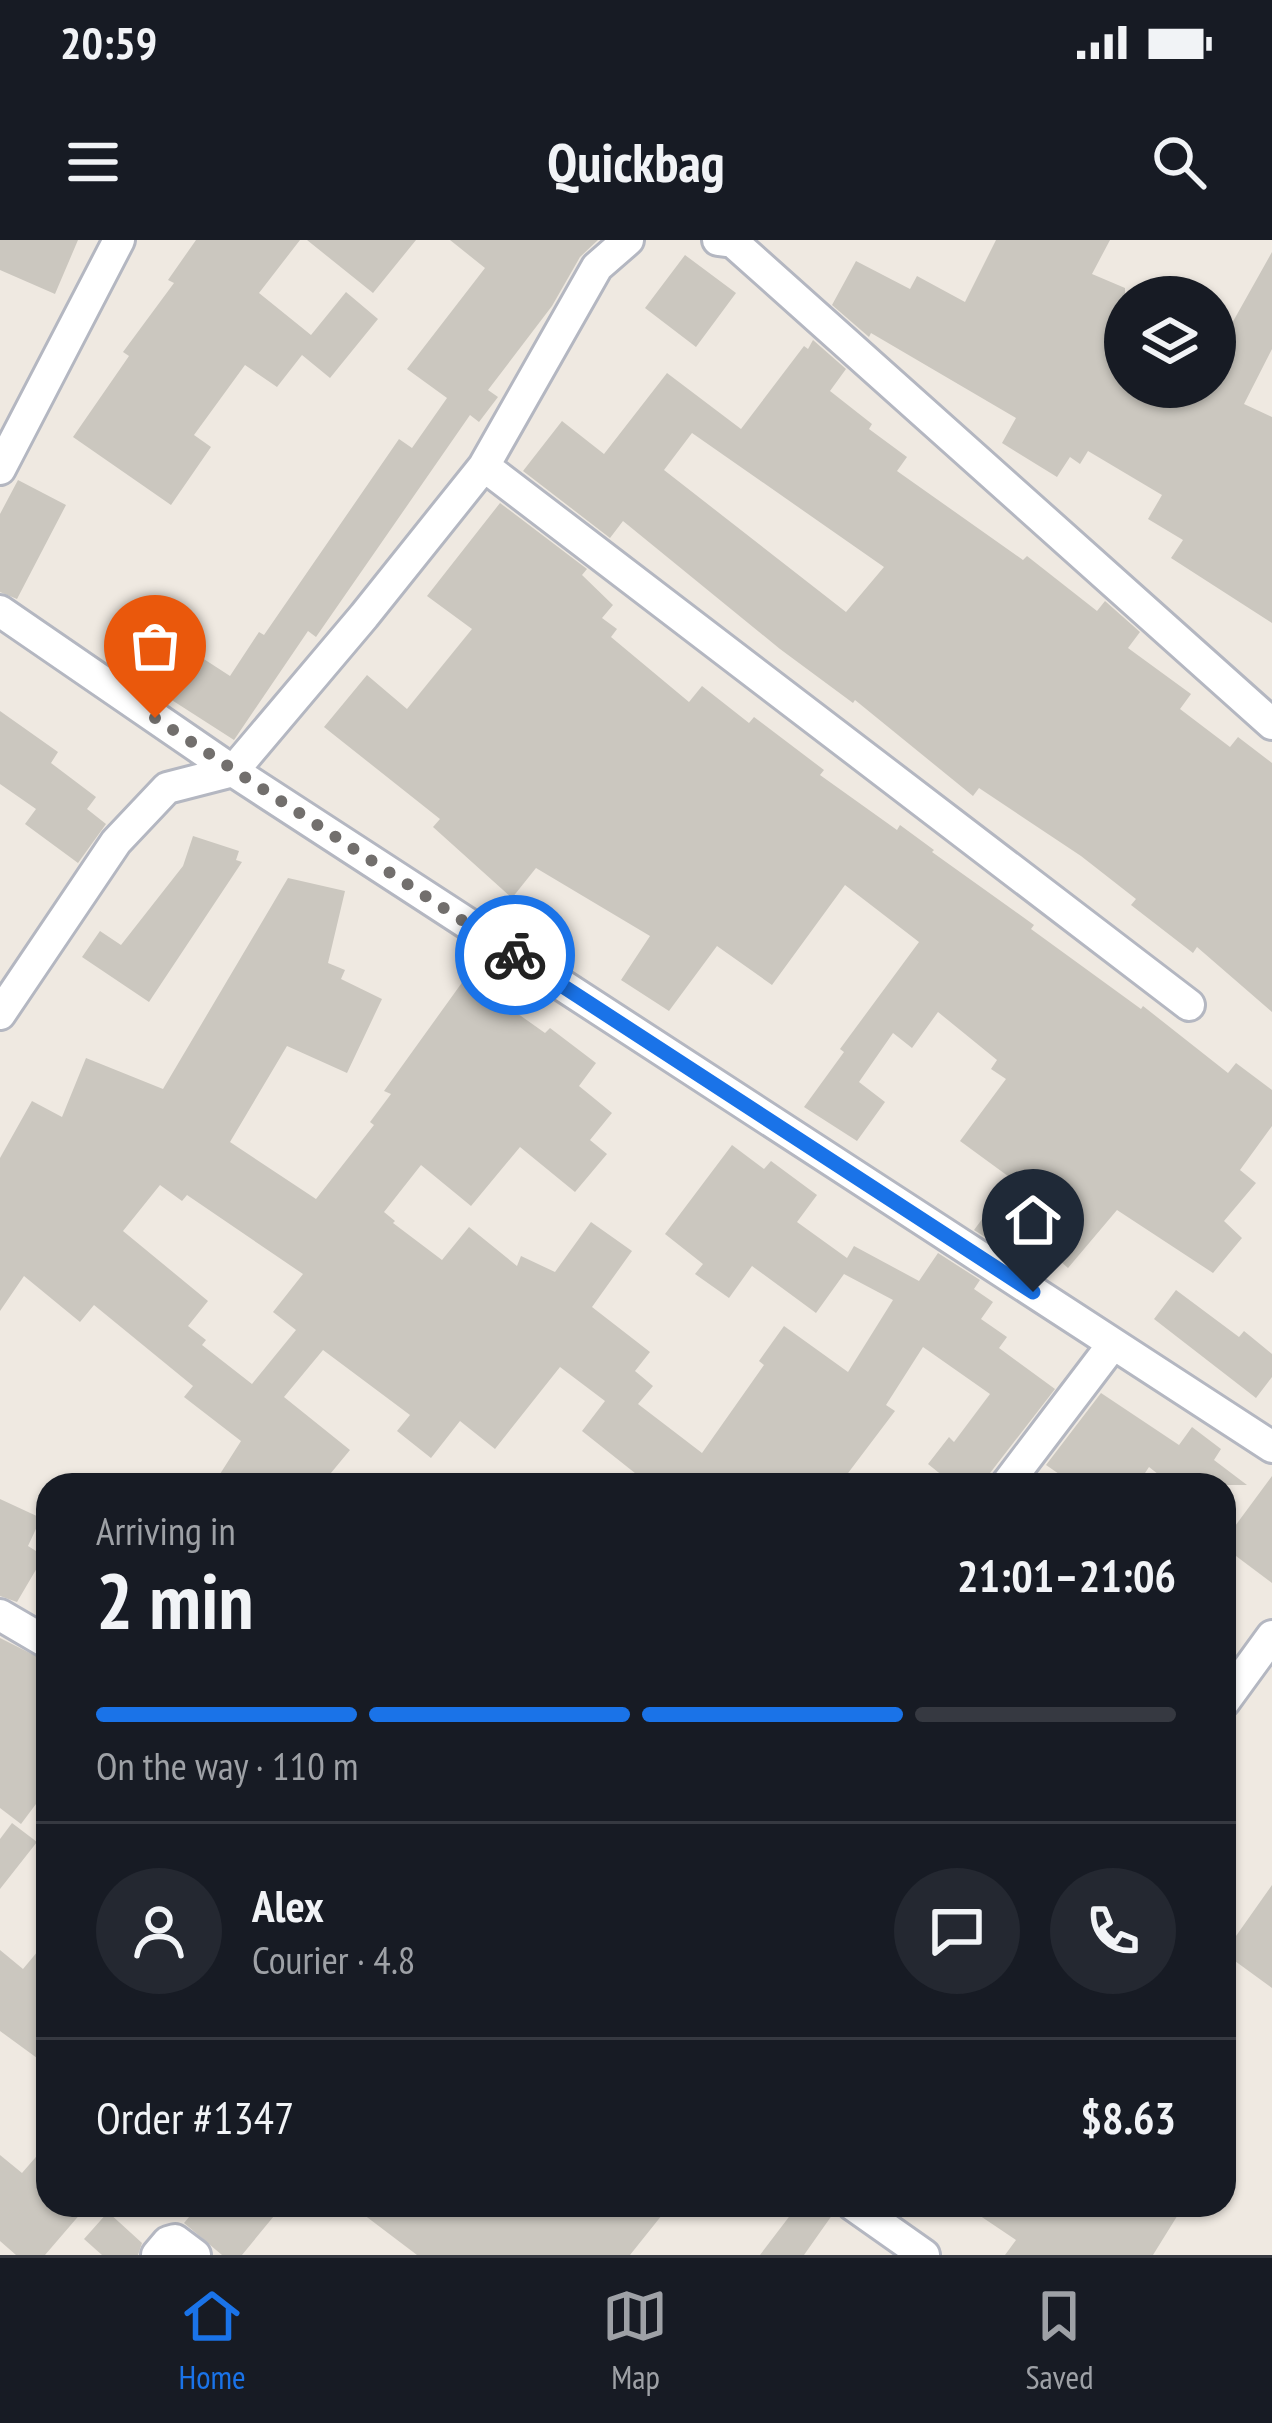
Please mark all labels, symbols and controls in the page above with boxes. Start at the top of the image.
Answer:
text: 20:59 [60,13,157,71]
text: Quickbag [547,127,725,197]
icon: menu [60,129,126,195]
icon: search [1146,129,1212,195]
map controls [1104,276,1236,408]
button: layers [1104,276,1236,408]
pin [104,595,206,718]
icon: bag [122,613,188,679]
courier [455,895,575,1015]
icon: bike [482,922,548,988]
pin [982,1169,1084,1292]
icon: home [1000,1187,1066,1253]
text: Arriving in [96,1505,236,1556]
text: 21:01–21:06 [957,1546,1176,1604]
text: 2 min [96,1550,254,1651]
text: On the way · 110 m [96,1740,358,1791]
button: person [96,1868,222,1994]
button: chat [894,1868,1020,1994]
button: phone [1050,1868,1176,1994]
text: Alex [252,1876,324,1934]
text: Courier · 4.8 [252,1934,415,1985]
text: Order #1347 [96,2088,294,2146]
text: $8.63 [1080,2088,1176,2146]
tab: Home [178,2283,246,2398]
tab: Map [602,2283,668,2398]
tab: Saved [1025,2283,1093,2398]

